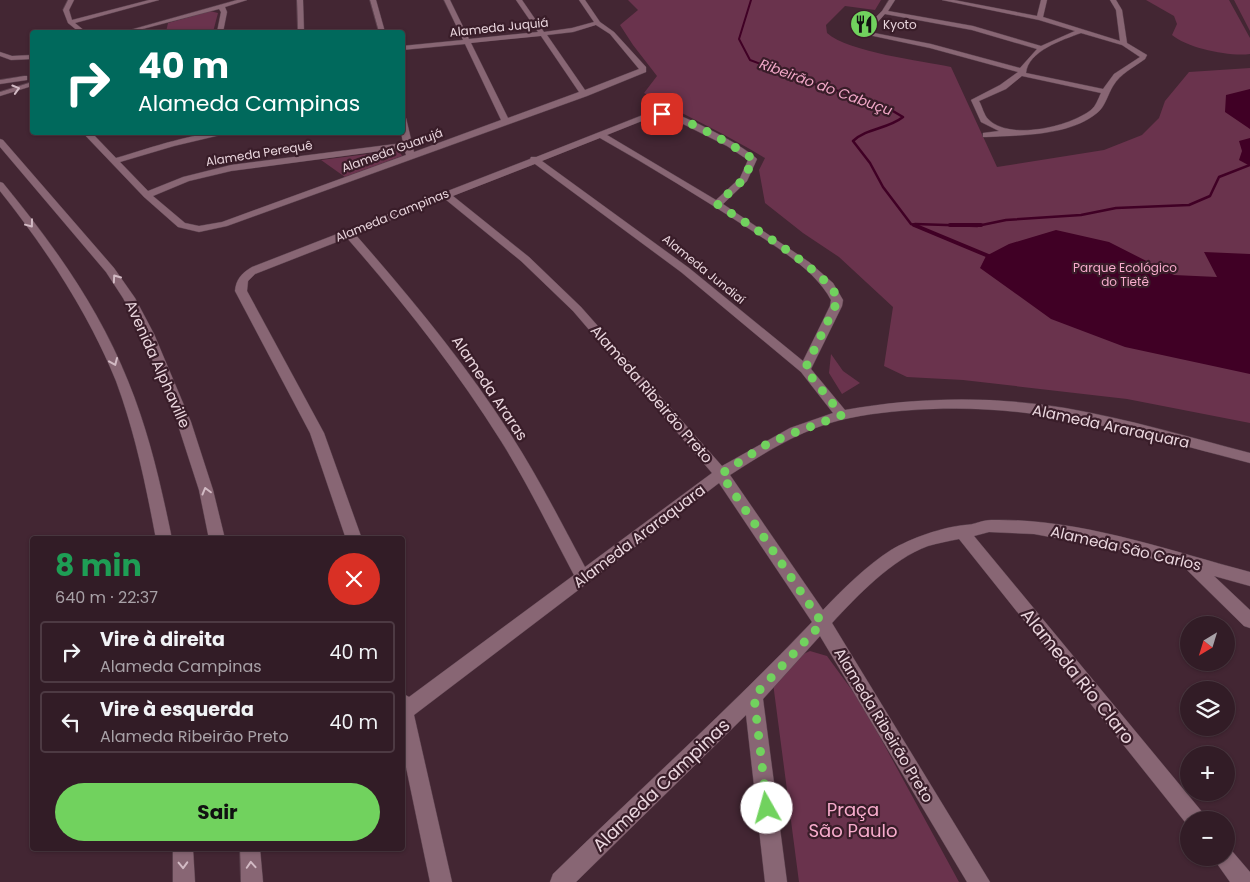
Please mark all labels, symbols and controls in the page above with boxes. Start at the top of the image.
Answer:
restaurant icon: Kyoto [849,9,879,39]
street label: Alameda Juquiá [449,13,549,41]
place label: Kyoto [883,16,917,33]
text: 40 m [138,41,229,90]
icon: right [55,50,120,115]
water label: Ribeirão do Cabuçu [757,54,895,120]
one-way arrow [12,84,20,94]
text: Alameda Campinas [138,88,360,119]
pin [641,93,683,135]
icon: arrive [648,100,676,128]
street label: Alameda Guarujá [339,124,445,176]
street label: Alameda Perequê [204,136,314,170]
street label: Alameda Campinas [333,184,451,246]
one-way arrow [24,218,33,227]
street label: Alameda Jundiaí [659,230,749,308]
park label: Parque Ecológico do Tietê [1073,259,1177,290]
one-way arrow [113,274,122,284]
street label: Avenida Alphaville [120,297,196,431]
street label: Alameda Ribeirão Preto [586,320,718,468]
street label: Alameda Araras [447,331,533,445]
one-way arrow [107,357,118,366]
street label: Alameda Araraquara [1030,399,1192,453]
street label: Alameda Araraquara [569,479,709,593]
one-way arrow [201,487,212,496]
street label: Alameda São Carlos [1049,520,1204,576]
text: 8 min [55,544,142,587]
button: close [328,553,380,605]
text: 640 m · 22:37 [55,586,158,609]
street label: Alameda Rio Claro [1015,603,1141,749]
north arrow [1180,616,1235,671]
map controls [1180,616,1235,866]
text: Vire à direita [100,626,225,653]
icon: right [57,638,85,666]
text: 40 m [329,639,378,666]
street label: Alameda Ribeirão Preto [829,644,939,806]
text: Alameda Campinas [100,655,262,678]
button: layers [1180,681,1235,736]
text: Vire à esquerda [100,696,254,723]
icon: left [57,708,85,736]
text: 40 m [329,709,378,736]
street label: Alameda Campinas [587,713,735,857]
text: Alameda Ribeirão Preto [100,725,289,748]
button: + [1180,746,1235,801]
position arrow [740,781,792,833]
button: Sair [55,783,380,841]
park label: Praça São Paulo [808,797,898,843]
button: − [1180,811,1235,866]
one-way arrow [246,861,257,869]
one-way arrow [178,862,188,870]

